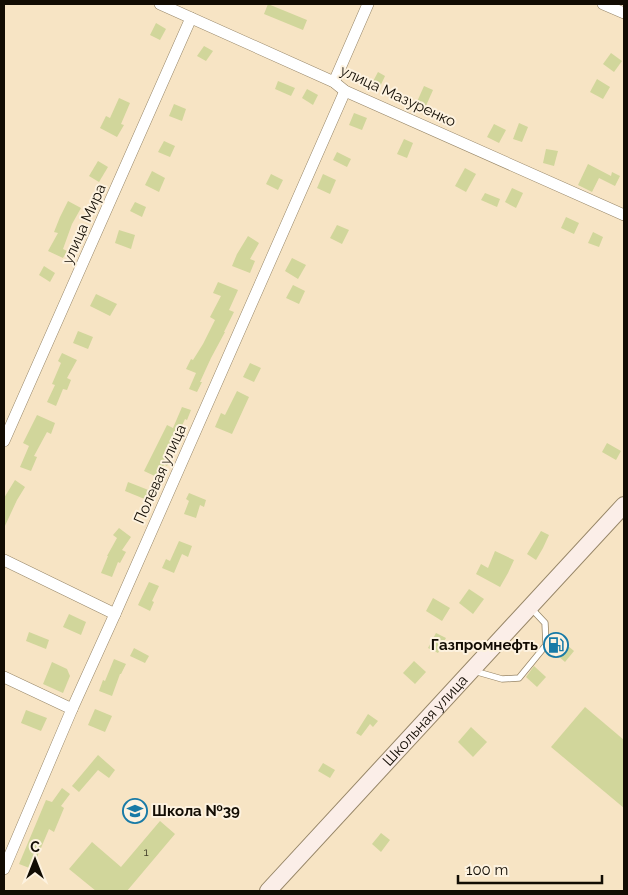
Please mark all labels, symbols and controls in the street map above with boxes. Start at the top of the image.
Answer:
street label: улица Мазуренко [337,61,459,131]
street label: улица Мира [58,181,110,267]
street label: Полевая улица [130,422,190,526]
fuel station icon: Газпромнефть [543,632,569,658]
place label: Газпромнефть [431,636,538,654]
street label: Школьная улица [379,671,472,770]
school or university icon: Школа №39 [122,798,148,824]
place label: Школа №39 [152,802,240,820]
north arrow [10,835,60,885]
text: С [30,839,40,855]
house number: 1 [143,845,149,859]
scale bar [458,852,602,884]
text: 100 m [466,861,508,879]

